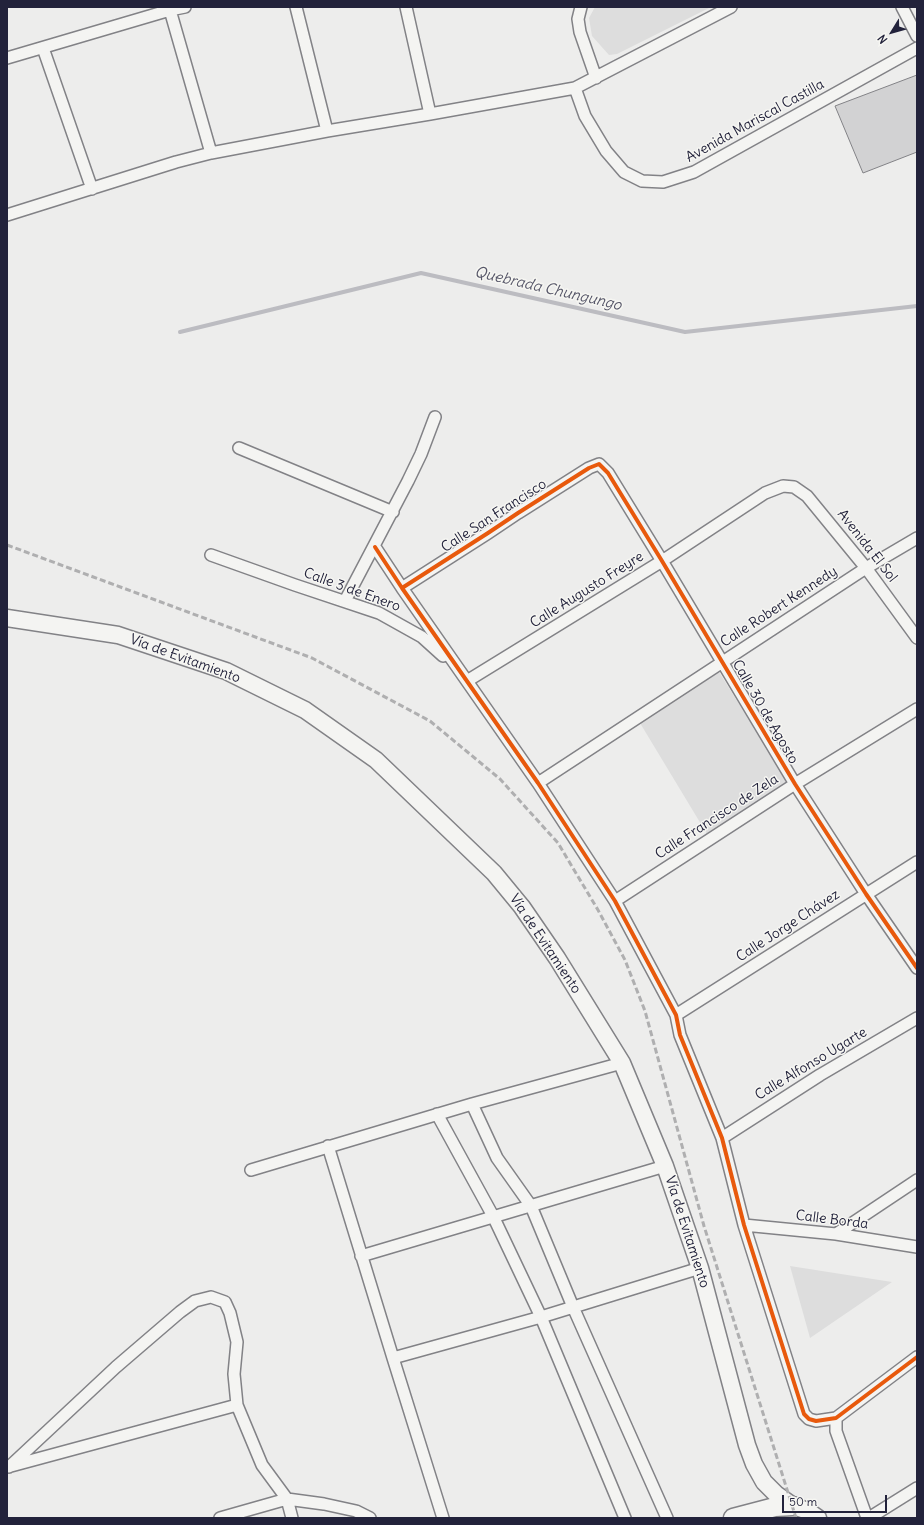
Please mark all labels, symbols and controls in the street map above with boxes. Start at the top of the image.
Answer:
north arrow [872,12,912,52]
text: N [875,32,890,46]
street label: Avenida Mariscal Castilla [683,76,827,166]
water label: Quebrada Chungungo [473,263,623,315]
street label: Calle San Francisco [438,476,550,556]
street label: Avenida El Sol [833,506,901,586]
street label: Calle Augusto Freyre [527,548,647,632]
street label: Calle Robert Kennedy [718,563,840,651]
street label: Calle 3 de Enero [301,565,403,615]
street label: Vía de Evitamiento [127,631,243,687]
street label: Calle 30 de Agosto [728,657,802,767]
street label: Calle Francisco de Zela [652,771,782,863]
street label: Calle Jorge Chávez [733,886,843,966]
street label: Vía de Evitamiento [505,891,585,997]
street label: Calle Alfonso Ugarte [752,1024,870,1104]
street label: Vía de Evitamiento [661,1174,713,1290]
street label: Calle Borda [795,1207,869,1233]
scale bar [784,1487,889,1513]
text: 50 m [789,1494,817,1509]

